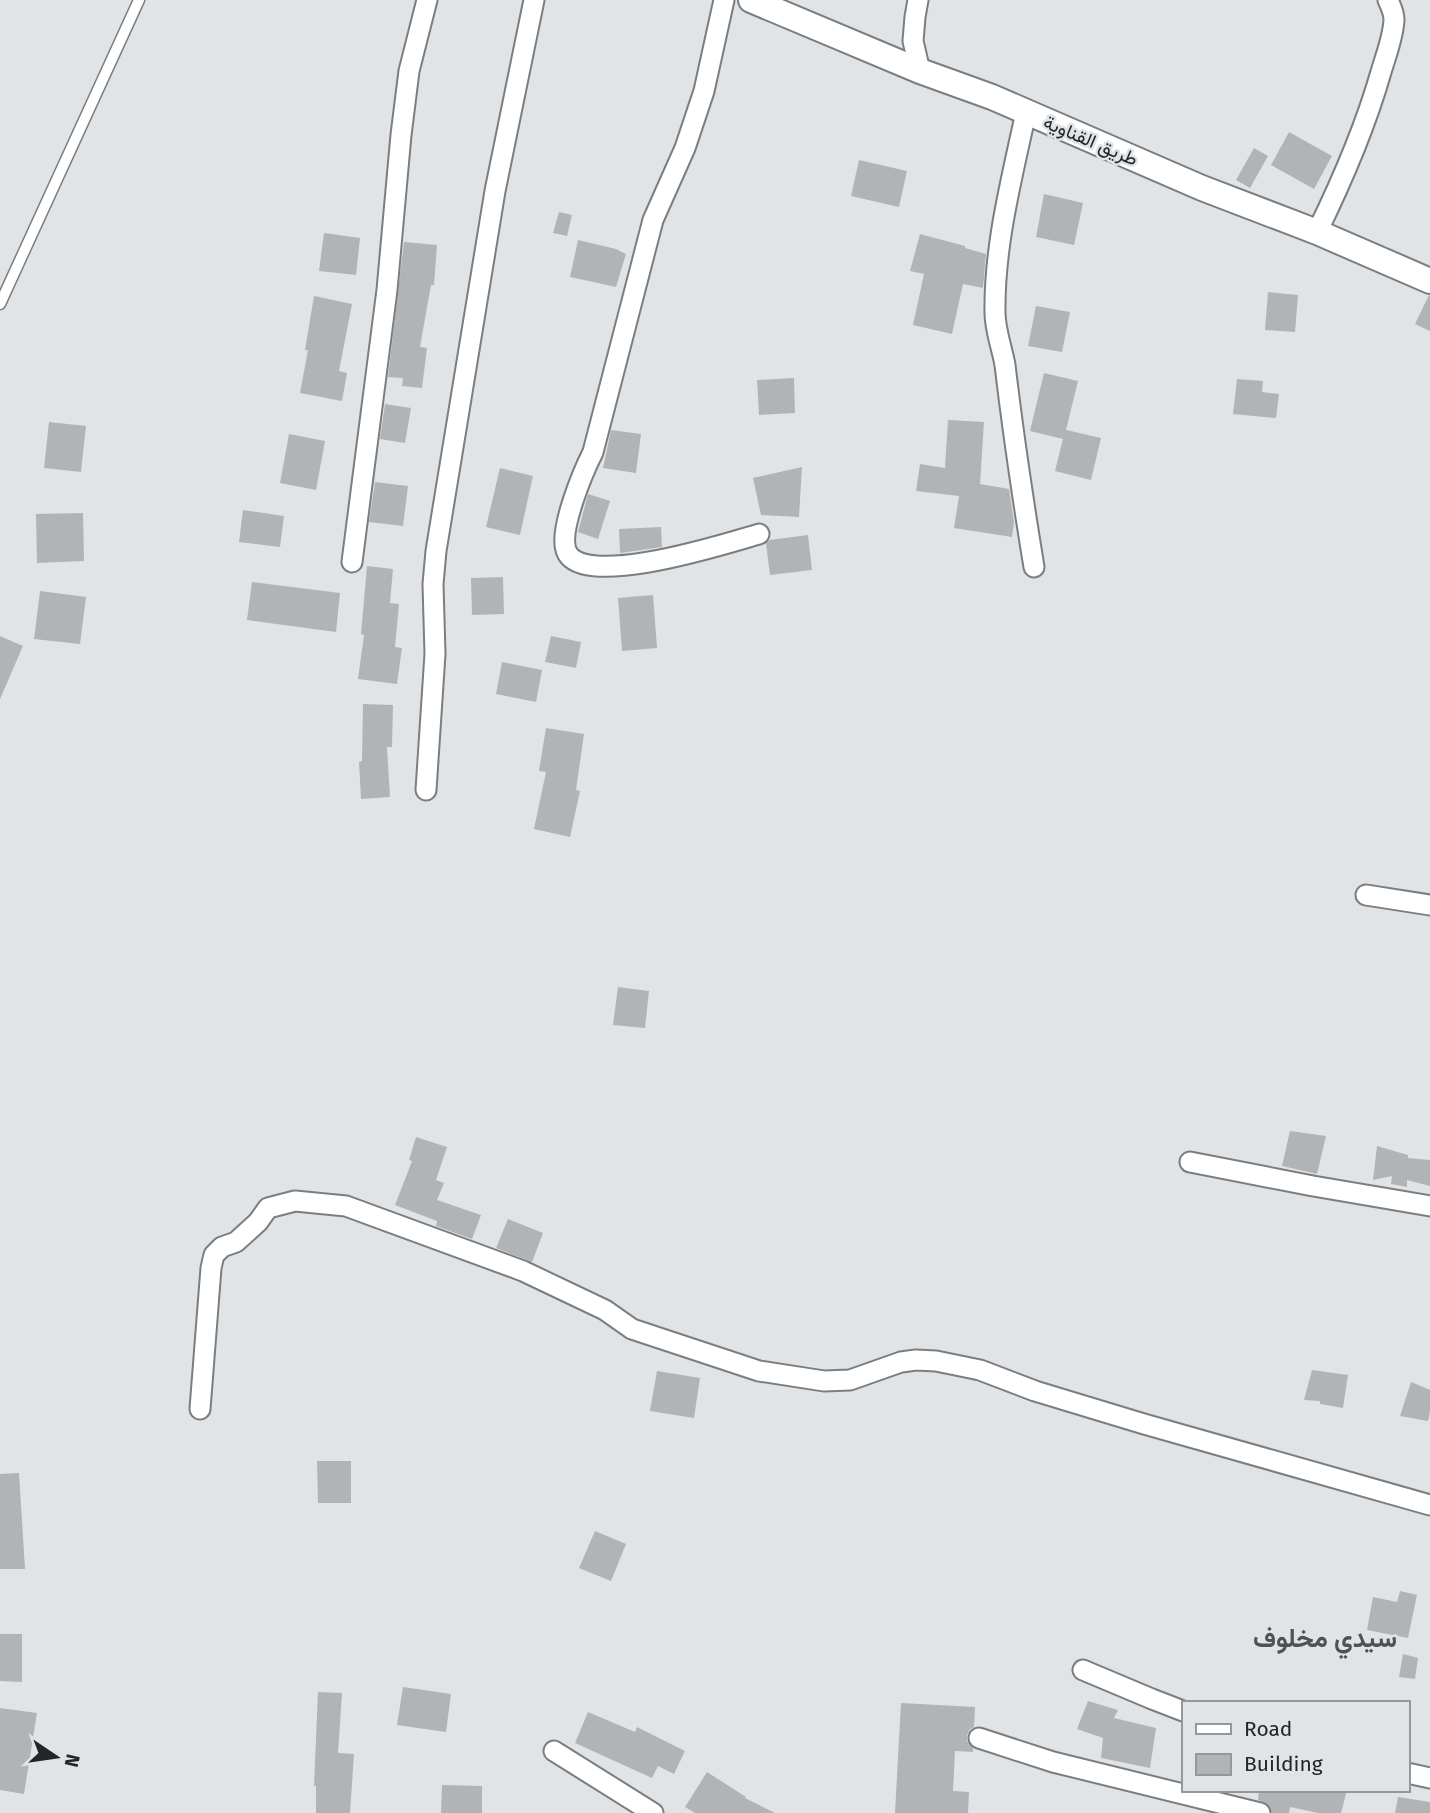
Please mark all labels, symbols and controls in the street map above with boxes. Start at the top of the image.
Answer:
street label: طريق القناوية [1040,110,1141,171]
district label: سيدي مخلوف [1253,1623,1397,1660]
legend [1182,1701,1409,1792]
text: Road [1244,1716,1292,1742]
north arrow [21,1722,91,1792]
text: Building [1244,1751,1323,1777]
text: N [59,1752,85,1769]

